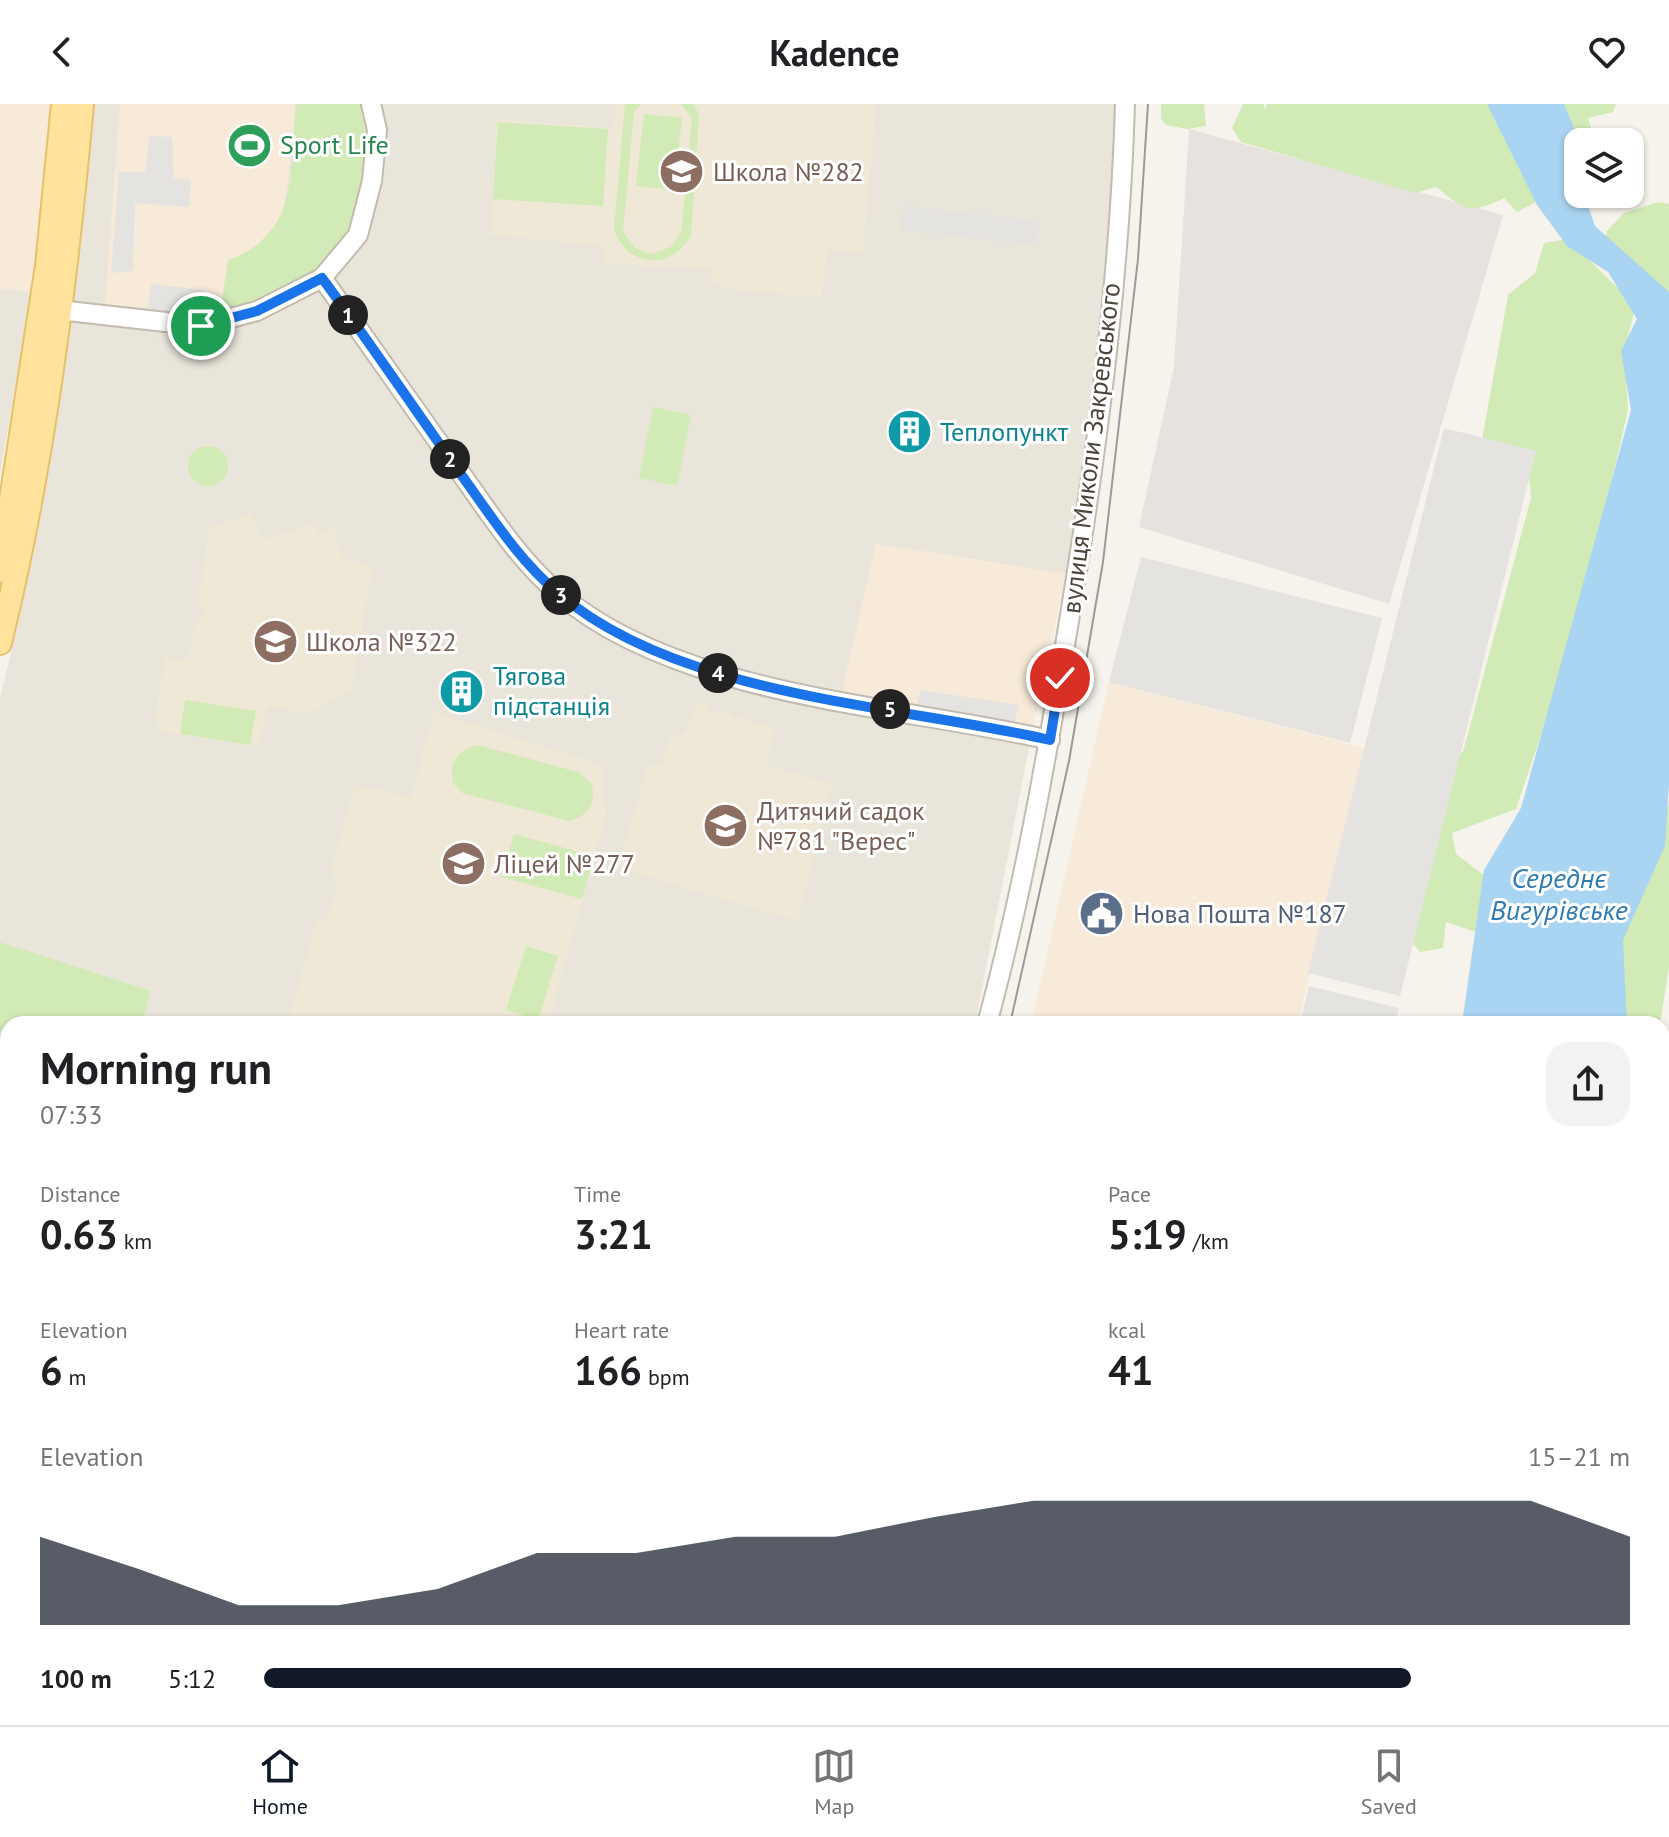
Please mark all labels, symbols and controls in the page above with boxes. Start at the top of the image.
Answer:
text: Kadence [769,29,900,76]
icon: back [40,30,84,74]
icon: heart [1585,30,1629,74]
sports icon: Sport Life [225,121,273,169]
place label: Sport Life [280,128,389,161]
map controls [1564,128,1644,208]
button: layers [1564,128,1644,208]
school or university icon: Школа №282 [658,148,706,196]
place label: Школа №282 [713,155,864,188]
street label: вулиця Миколи Закревського [1054,281,1127,615]
pin [167,292,235,360]
pin: 1 [328,295,368,335]
text: 1 [342,301,354,329]
icon: arrive [179,304,223,348]
building icon: Теплопункт [885,408,933,456]
place label: Теплопункт [940,415,1069,448]
pin: 2 [430,439,470,479]
text: 2 [444,445,456,473]
pin: 3 [541,575,581,615]
text: 3 [555,581,567,609]
school or university icon: Школа №322 [251,618,299,666]
place label: Школа №322 [306,625,457,658]
pin [1026,644,1094,712]
pin: 4 [698,653,738,693]
icon: check [1038,656,1082,700]
place label: Тягова пiдстанцiя [493,659,610,722]
text: 4 [712,659,724,687]
building icon: Тягова пiдстанцiя [438,667,486,715]
pin: 5 [870,689,910,729]
text: 5 [884,695,896,723]
place label: Дитячий садок №781 "Верес" [757,794,925,857]
school or university icon: Дитячий садок №781 "Верес" [702,802,750,850]
school or university icon: Ліцей №277 [439,840,487,888]
place label: Ліцей №277 [493,847,635,880]
water label: Середнє Вигурівське [1490,859,1628,928]
public building icon: Нова Пошта №187 [1078,890,1126,938]
place label: Нова Пошта №187 [1133,897,1347,930]
text: Morning run [40,1039,272,1096]
button: share [1546,1042,1630,1126]
text: 07:33 [40,1098,102,1131]
text: Distance [40,1180,121,1208]
text: Time [574,1180,621,1208]
text: Pace [1108,1180,1151,1208]
text: 0.63 [40,1208,118,1260]
text: 3:21 [574,1208,653,1260]
text: 5:19 [1108,1208,1187,1260]
text: km [118,1227,152,1255]
text: /km [1187,1227,1229,1255]
text: Elevation [40,1316,128,1344]
text: Heart rate [574,1316,669,1344]
text: kcal [1108,1316,1146,1344]
text: 6 [40,1344,63,1396]
text: 166 [574,1344,642,1396]
text: 41 [1108,1344,1153,1396]
text: m [63,1363,86,1391]
text: bpm [642,1363,690,1391]
text: Elevation [40,1440,144,1473]
text: 15–21 m [1528,1440,1630,1473]
text: 100 m [40,1662,112,1695]
text: 5:12 [168,1662,216,1695]
tab: Home [252,1744,308,1820]
tab: Map [812,1744,856,1820]
tab: Saved [1361,1744,1417,1820]

